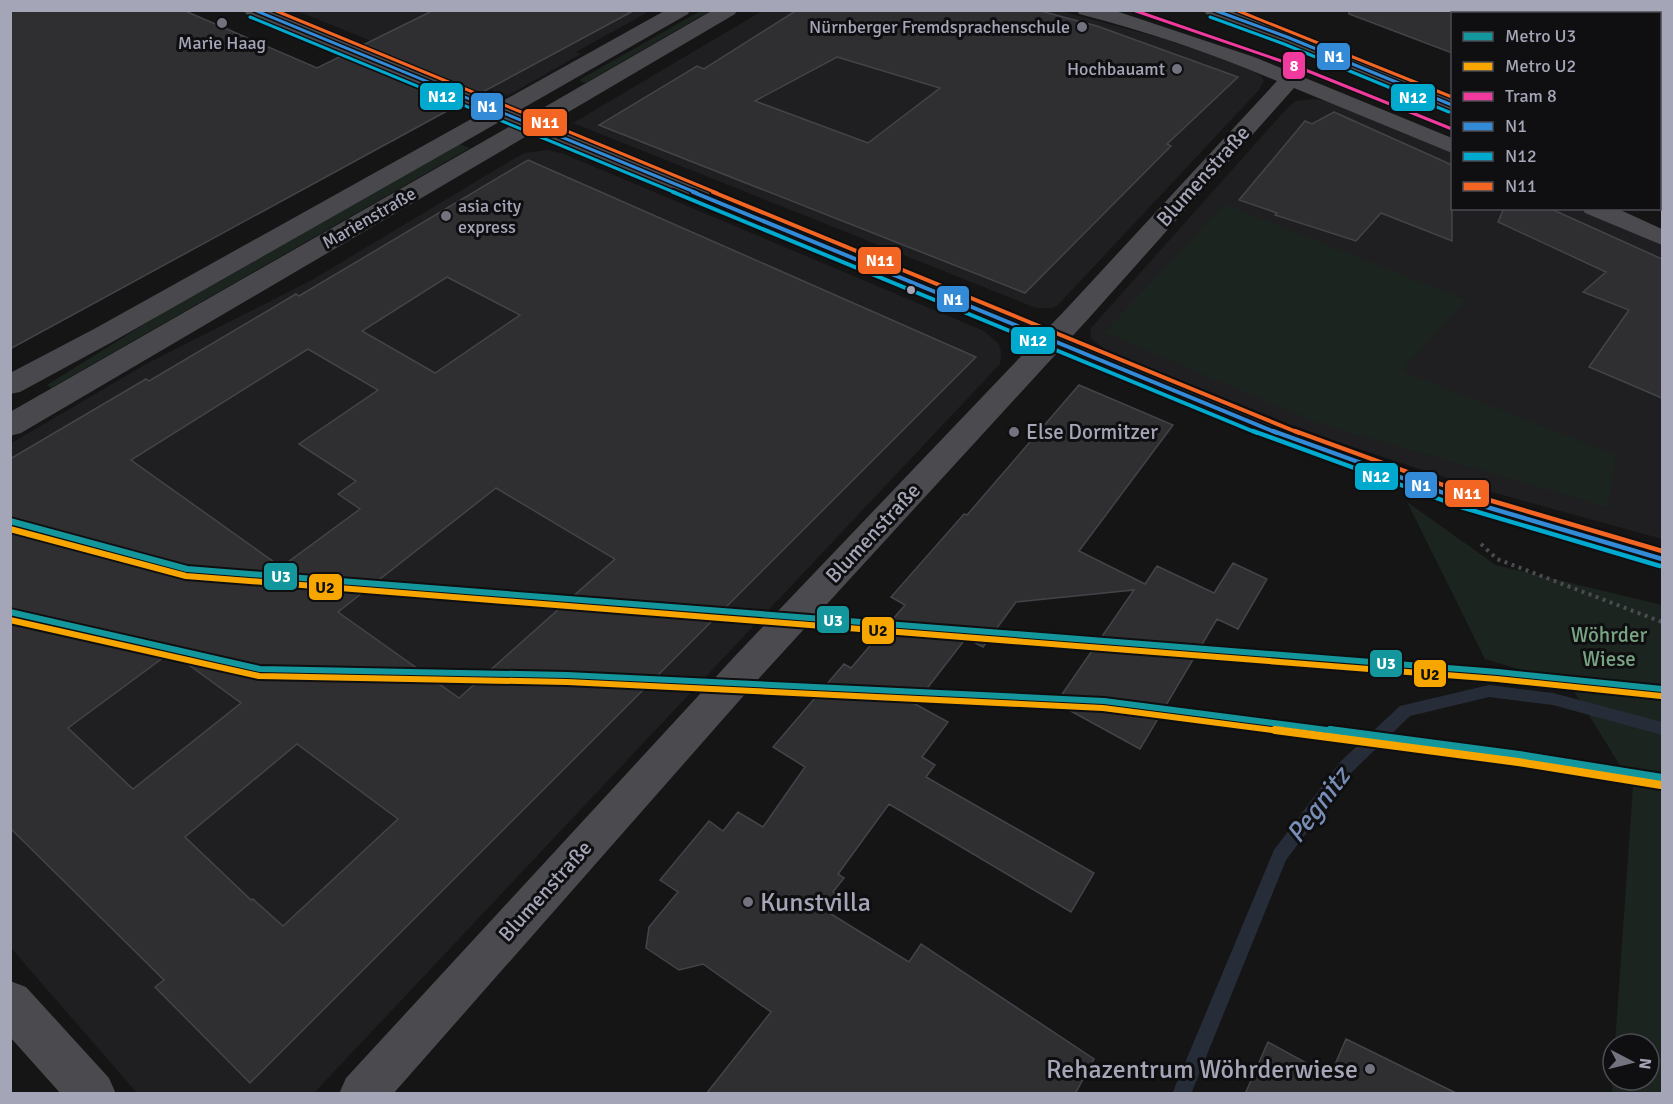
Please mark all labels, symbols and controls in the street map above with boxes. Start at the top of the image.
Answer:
legend [1451,12,1661,210]
marker: Marie Haag [215,16,229,30]
place label: Nürnberger Fremdsprachenschule [809,16,1070,38]
marker: Nürnberger Fremdsprachenschule [1075,20,1089,34]
text: Metro U3 [1505,25,1576,47]
place label: Marie Haag [178,32,266,54]
line badge: N1 [1316,42,1351,71]
text: N1 [1324,47,1344,67]
line badge: 8 [1282,51,1306,80]
text: Metro U2 [1505,55,1576,77]
text: 8 [1290,56,1299,76]
place label: Hochbauamt [1067,58,1165,80]
marker: Hochbauamt [1170,62,1184,76]
line badge: N12 [419,82,464,111]
line badge: N12 [1390,83,1436,112]
text: Tram 8 [1505,85,1557,107]
text: N12 [428,87,456,107]
text: N12 [1399,88,1427,108]
line badge: N1 [470,92,504,121]
text: N1 [477,97,497,117]
line badge: N11 [522,108,568,137]
text: N11 [531,113,560,133]
text: N1 [1505,115,1527,137]
street label: Blumenstraße [1151,120,1255,232]
text: N12 [1505,145,1537,167]
text: N11 [1505,175,1537,197]
street label: Marienstraße [318,182,420,254]
place label: asia city express [458,195,522,238]
marker: asia city express [439,209,453,223]
line badge: N11 [857,246,902,275]
text: N11 [866,251,895,271]
unlabelled marker [905,284,917,296]
line badge: N1 [936,285,970,313]
text: N1 [943,290,963,310]
line badge: N12 [1010,326,1056,355]
text: N12 [1019,331,1047,351]
place label: Else Dormitzer [1026,419,1158,445]
marker: Else Dormitzer [1007,425,1021,439]
line badge: N12 [1354,462,1399,491]
text: N12 [1362,467,1390,487]
line badge: N1 [1404,471,1438,499]
text: N1 [1411,476,1431,496]
street label: Blumenstraße [820,478,926,588]
line badge: N11 [1444,479,1490,508]
text: N11 [1453,484,1482,504]
line badge: U3 [263,562,298,591]
text: U3 [271,567,291,587]
line badge: U2 [308,573,343,601]
text: U2 [315,578,335,598]
line badge: U3 [816,605,850,634]
text: U3 [823,611,843,631]
line badge: U2 [861,616,895,645]
text: U2 [868,621,888,641]
park label: Wöhrder Wiese [1571,622,1647,672]
line badge: U3 [1369,649,1403,678]
text: U3 [1376,654,1396,674]
line badge: U2 [1413,659,1447,688]
text: U2 [1420,665,1440,685]
water label: Pegnitz [1279,759,1359,850]
street label: Blumenstraße [493,835,597,947]
place label: Kunstvilla [760,887,871,919]
marker: Kunstvilla [741,895,755,909]
north arrow [1601,1032,1661,1092]
place label: Rehazentrum Wöhrderwiese [1046,1054,1358,1086]
text: N [1634,1057,1655,1070]
marker: Rehazentrum Wöhrderwiese [1363,1062,1377,1076]

